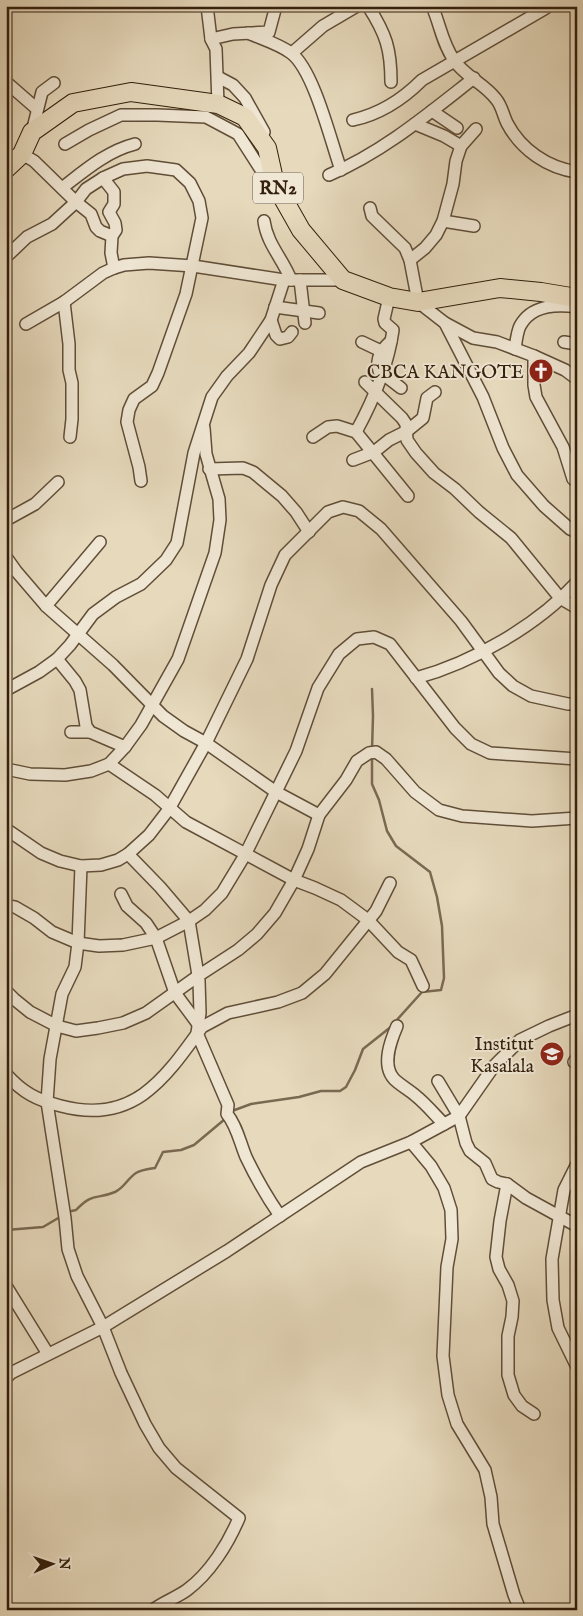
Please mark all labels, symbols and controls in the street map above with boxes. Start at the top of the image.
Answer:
road number: RN2 [253,172,303,204]
church icon: CBCA KANGOTE [528,358,554,384]
place label: CBCA KANGOTE [367,361,524,385]
place label: Institut Kasalala [470,1033,535,1079]
school or university icon: Institut Kasalala [539,1041,565,1067]
north arrow [28,1538,78,1588]
text: N [55,1556,73,1570]

